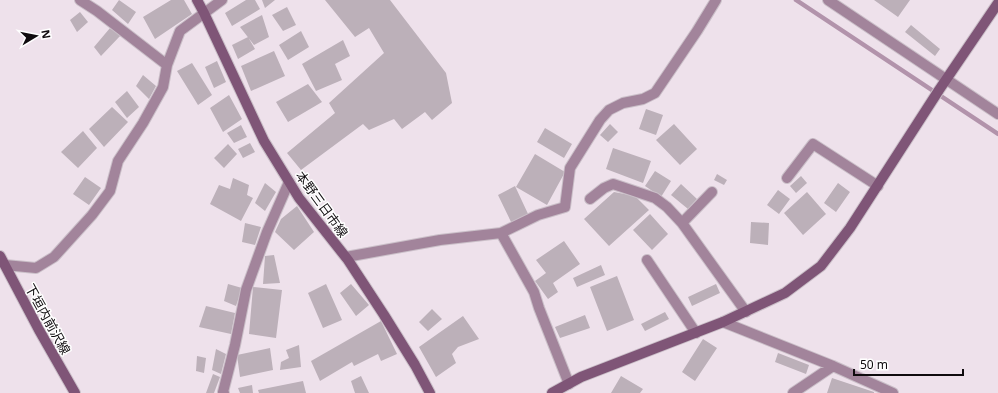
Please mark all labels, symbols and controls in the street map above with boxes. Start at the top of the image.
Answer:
north arrow [16,16,56,56]
text: N [38,28,55,40]
street label: 本野三日市線 [292,167,352,241]
street label: 下垣内前沢線 [21,281,75,357]
scale bar [854,351,963,377]
text: 50 m [860,356,888,373]

